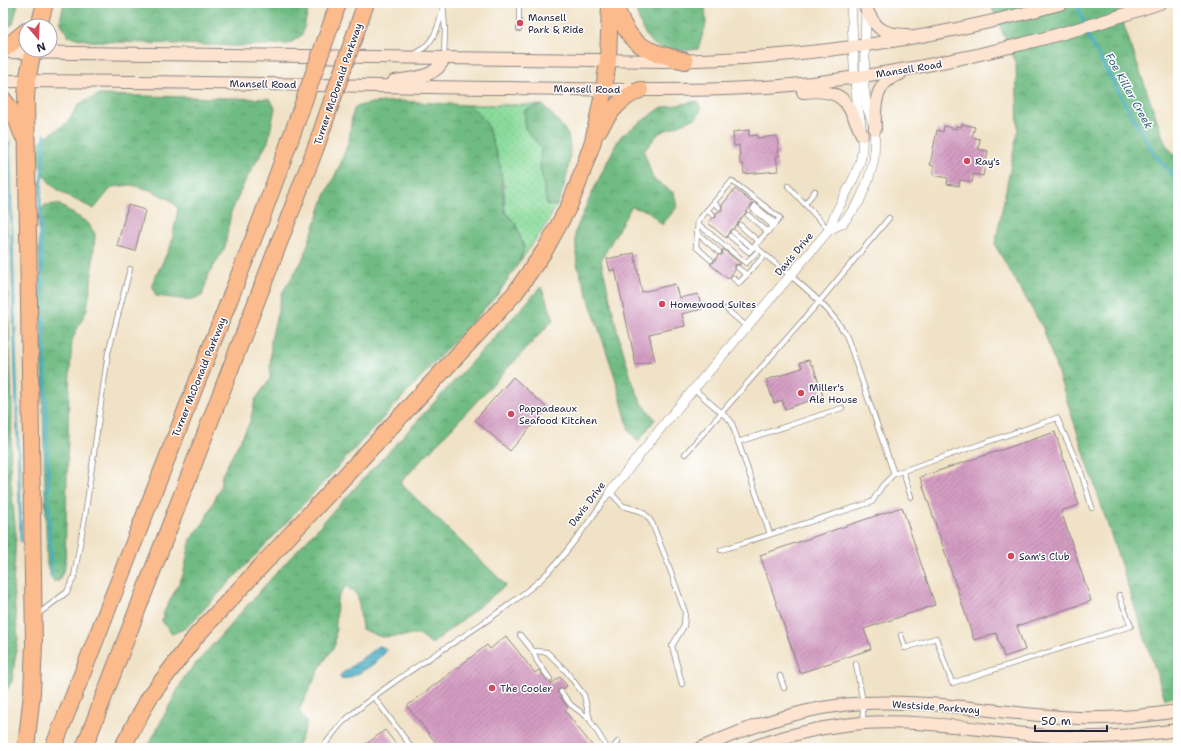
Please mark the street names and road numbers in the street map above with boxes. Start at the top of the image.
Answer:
street label: Turner McDonald Parkway [311,21,365,147]
street label: Mansell Road [875,57,944,81]
street label: Mansell Road [230,77,297,91]
street label: Mansell Road [554,82,621,96]
street label: Davis Drive [772,229,816,279]
street label: Turner McDonald Parkway [169,315,229,439]
street label: Davis Drive [566,479,608,529]
street label: Westside Parkway [892,697,981,717]

